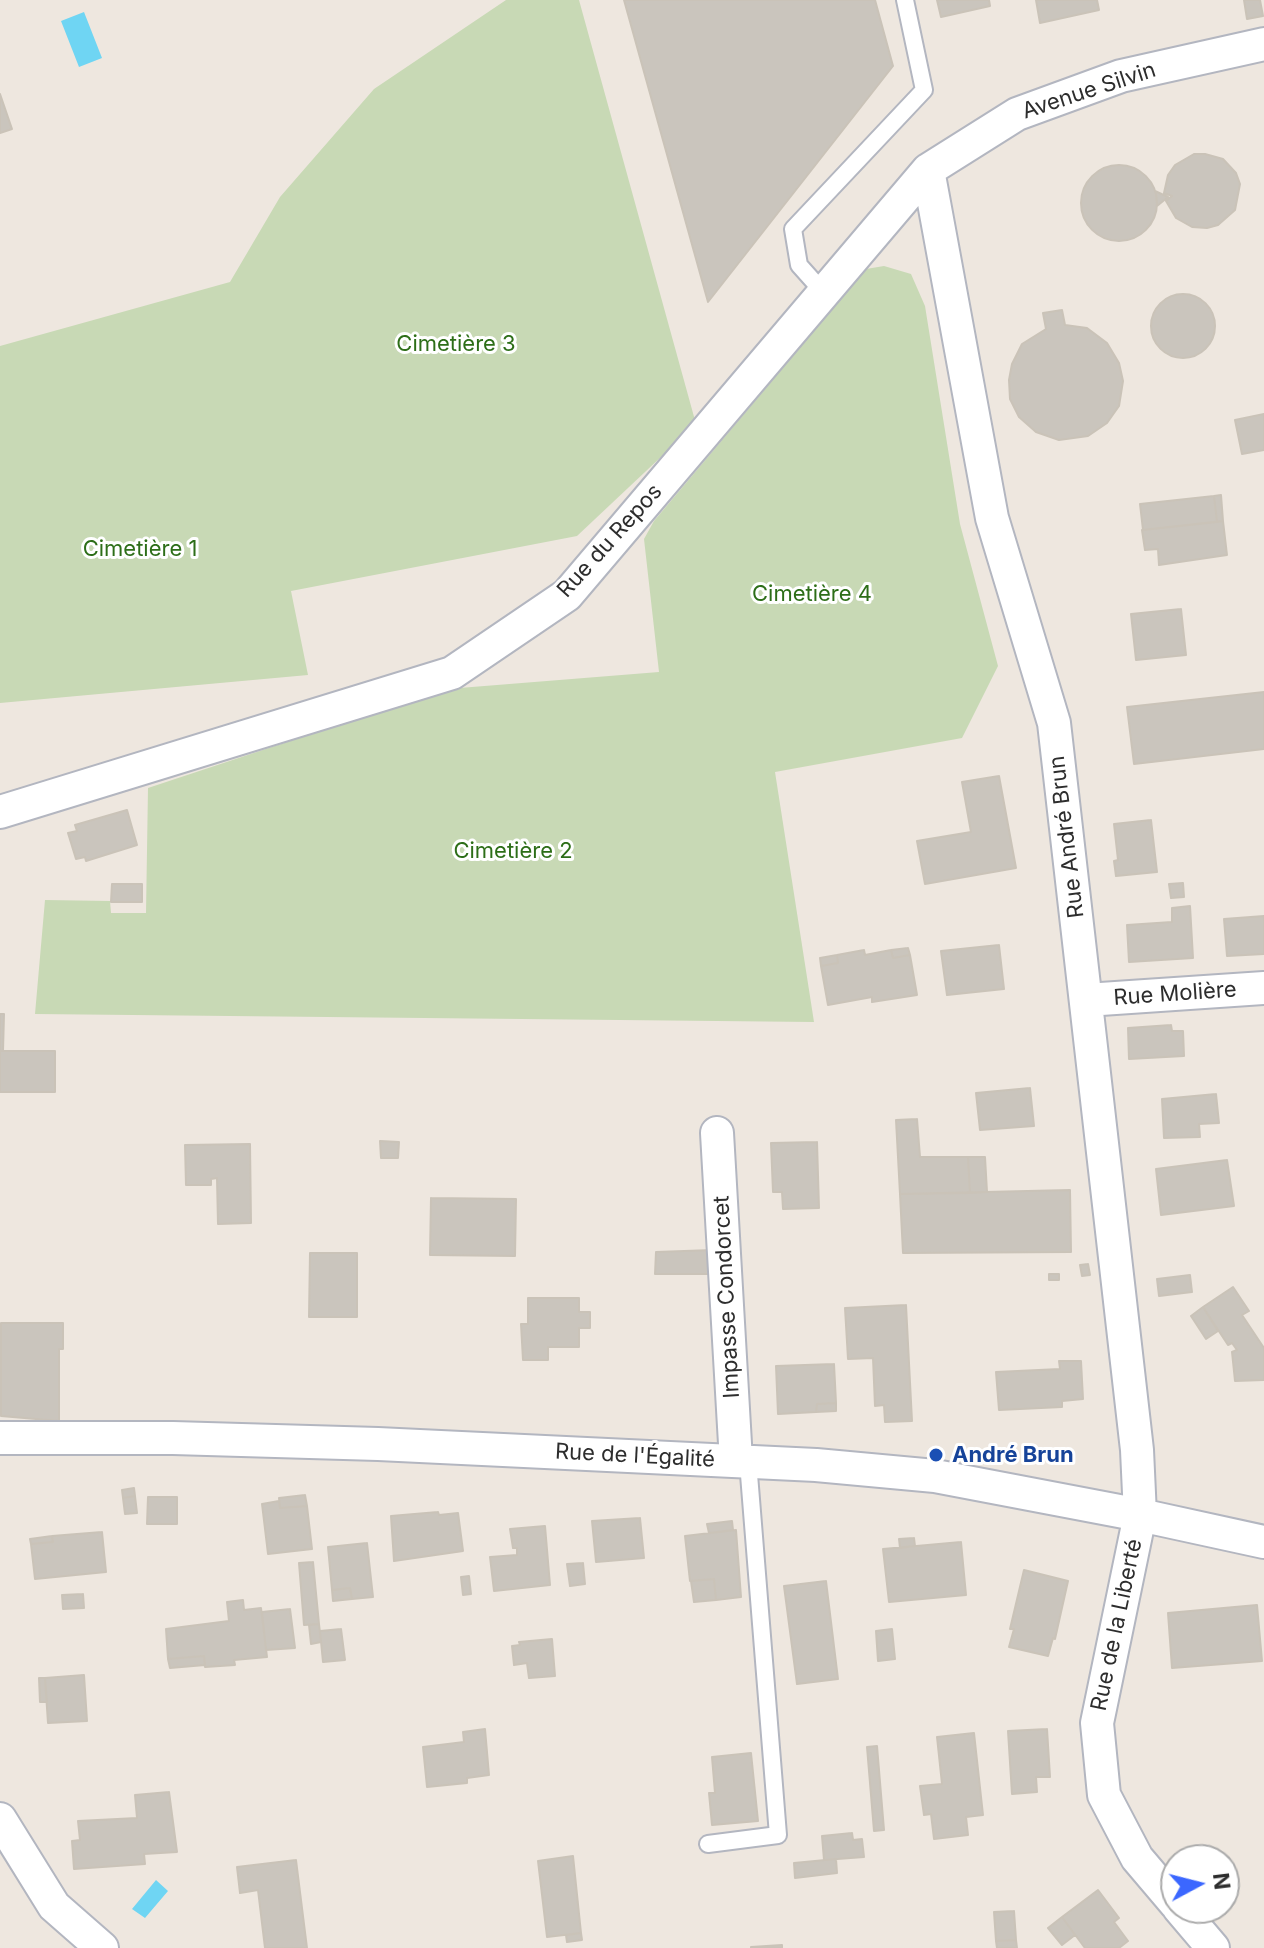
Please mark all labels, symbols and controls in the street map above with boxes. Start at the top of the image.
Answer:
street label: Avenue Silvin [1019,57,1159,125]
park label: Cimetière 3 [396,331,516,357]
street label: Rue du Repos [552,479,668,603]
park label: Cimetière 1 [83,536,197,562]
park label: Cimetière 4 [752,581,872,607]
street label: Rue André Brun [1044,754,1090,920]
park label: Cimetière 2 [453,838,573,864]
street label: Rue Molière [1112,977,1238,1011]
street label: Impasse Condorcet [709,1195,745,1399]
street label: Rue de l'Égalité [554,1439,716,1473]
place label: André Brun [952,1442,1074,1468]
marker: André Brun [927,1446,945,1464]
street label: Rue de la Liberté [1086,1537,1148,1713]
north arrow [1160,1844,1240,1924]
text: N [1208,1871,1236,1891]

